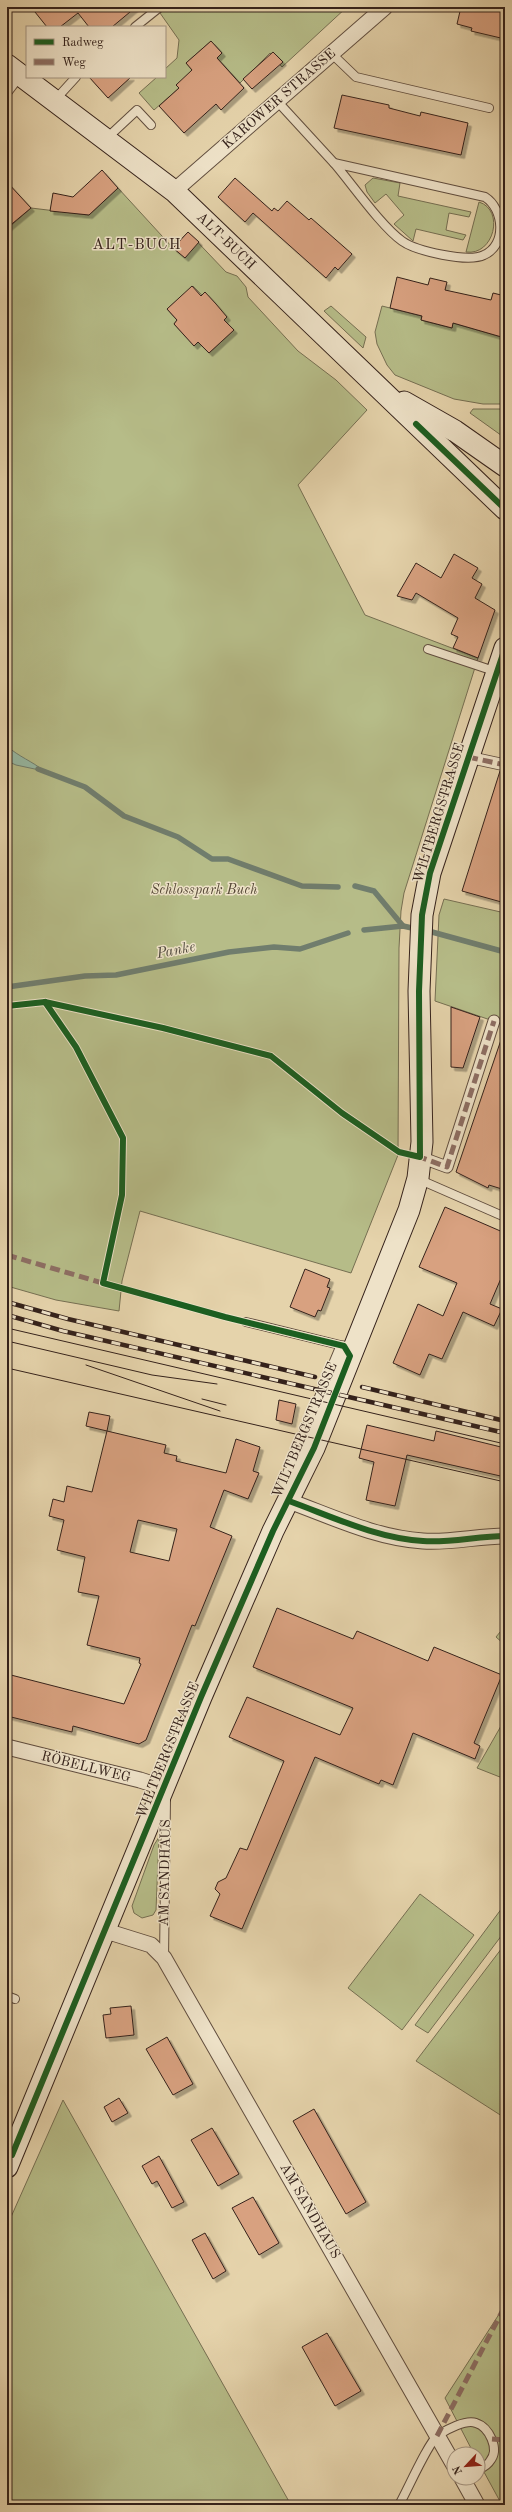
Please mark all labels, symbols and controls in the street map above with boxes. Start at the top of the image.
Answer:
legend [26,26,166,78]
text: Radweg [62,37,104,49]
street label: KAROWER STRASSE [220,46,338,152]
text: Weg [62,57,86,69]
street label: ALT-BUCH [194,210,258,272]
district label: ALT-BUCH [93,238,181,253]
street label: WILTBERGSTRASSE [411,741,467,885]
park label: Schlosspark Buch [151,883,257,898]
water label: Panke [154,940,197,962]
street label: WILTBERGSTRASSE [270,1360,340,1500]
street label: WILTBERGSTRASSE [134,1680,202,1820]
street label: RÖBELLWEG [40,1746,133,1785]
street label: AM SANDHAUS [157,1819,173,1927]
street label: AM SANDHAUS [277,2161,343,2261]
north arrow [446,2446,486,2486]
text: N [451,2463,465,2476]

